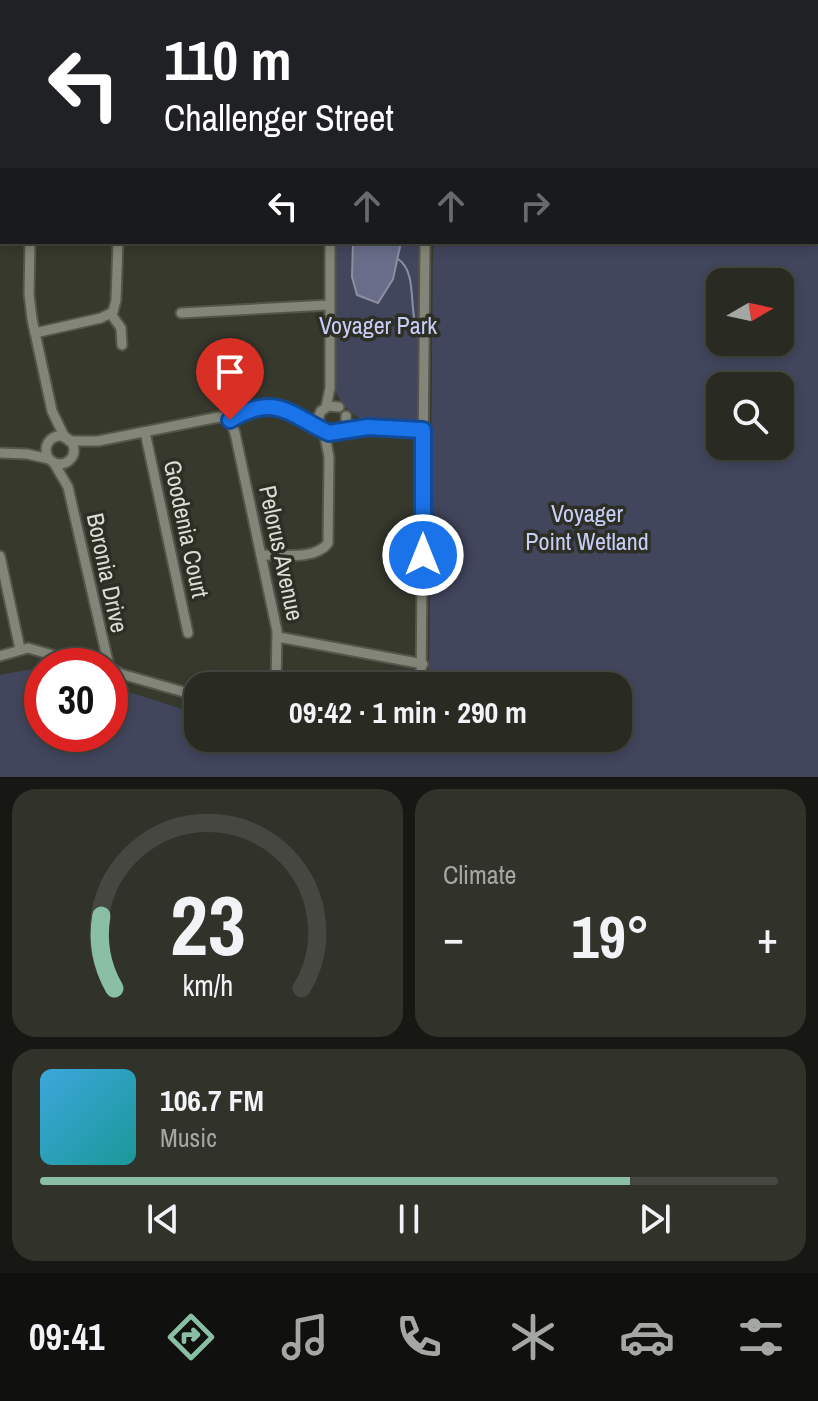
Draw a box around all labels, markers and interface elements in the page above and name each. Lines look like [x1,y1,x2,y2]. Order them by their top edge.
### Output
text: 110 m [164,22,292,97]
icon: left [32,32,136,136]
text: Challenger Street [164,94,394,142]
icon: left [261,184,305,228]
icon: ahead [345,184,389,228]
icon: ahead [429,184,473,228]
icon: right [513,184,557,228]
north arrow [706,268,794,356]
map controls [706,268,794,460]
park label: Voyager Park [319,309,437,341]
pin [196,338,264,420]
icon: arrive [208,350,252,394]
button: search [706,372,794,460]
street label: Goodenia Court [157,457,217,601]
street label: Pelorus Avenue [252,482,312,623]
park label: Voyager Point Wetland [525,497,649,557]
street label: Boronia Drive [80,510,136,636]
position arrow [381,513,465,597]
speed limit sign: 30 [24,648,128,752]
text: 09:42 · 1 min · 290 m [289,692,527,732]
text: Climate [443,857,516,892]
text: 23 [170,869,245,981]
text: 19° [571,896,650,977]
text: − [443,907,464,967]
text: + [757,907,778,967]
text: km/h [182,966,233,1005]
text: 106.7 FM [160,1080,264,1120]
text: Music [160,1120,217,1155]
icon: previous [141,1197,185,1241]
icon: pause [387,1197,431,1241]
icon: next [633,1197,677,1241]
icon: directions [163,1309,219,1365]
icon: music [277,1309,333,1365]
icon: phone [391,1309,447,1365]
icon: climate [505,1309,561,1365]
icon: car [619,1309,675,1365]
icon: filters [733,1309,789,1365]
text: 09:41 [29,1313,105,1361]

